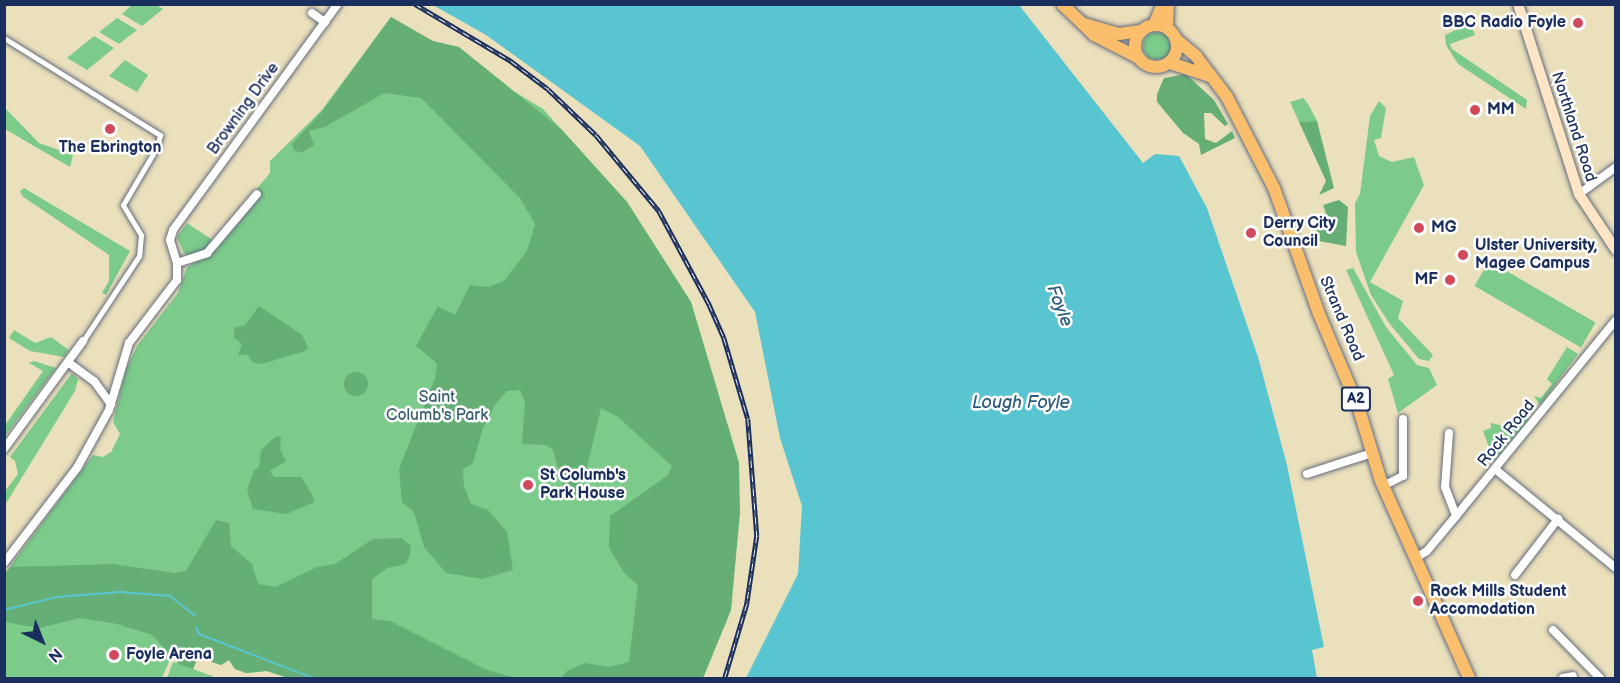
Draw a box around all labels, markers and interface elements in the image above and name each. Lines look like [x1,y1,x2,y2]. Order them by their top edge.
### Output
place label: BBC Radio Foyle [1442,13,1566,33]
marker: BBC Radio Foyle [1571,16,1585,30]
street label: Browning Drive [204,59,284,159]
street label: Northland Road [1546,70,1600,184]
place label: MM [1487,100,1515,120]
marker: MM [1468,103,1482,117]
marker: The Ebrington [103,122,117,136]
place label: The Ebrington [59,138,161,158]
place label: Derry City Council [1263,214,1336,252]
place label: MG [1431,218,1457,238]
marker: MG [1412,221,1426,235]
marker: Derry City Council [1244,226,1258,240]
place label: Ulster University, Magee Campus [1475,236,1597,274]
marker: Ulster University, Magee Campus [1456,248,1470,262]
place label: MF [1415,270,1438,290]
marker: MF [1443,273,1457,287]
street label: Strand Road [1315,274,1367,364]
water label: Foyle [1041,282,1077,330]
road number: A2 [1340,387,1372,411]
park label: Saint Columb's Park [386,388,488,426]
water label: Lough Foyle [972,392,1070,414]
street label: Rock Road [1474,397,1540,471]
place label: St Columb's Park House [540,466,626,504]
marker: St Columb's Park House [521,478,535,492]
place label: Rock Mills Student Accomodation [1430,582,1566,620]
marker: Rock Mills Student Accomodation [1411,594,1425,608]
north arrow [12,611,72,671]
text: N [44,643,65,666]
place label: Foyle Arena [126,645,212,665]
marker: Foyle Arena [107,648,121,662]

